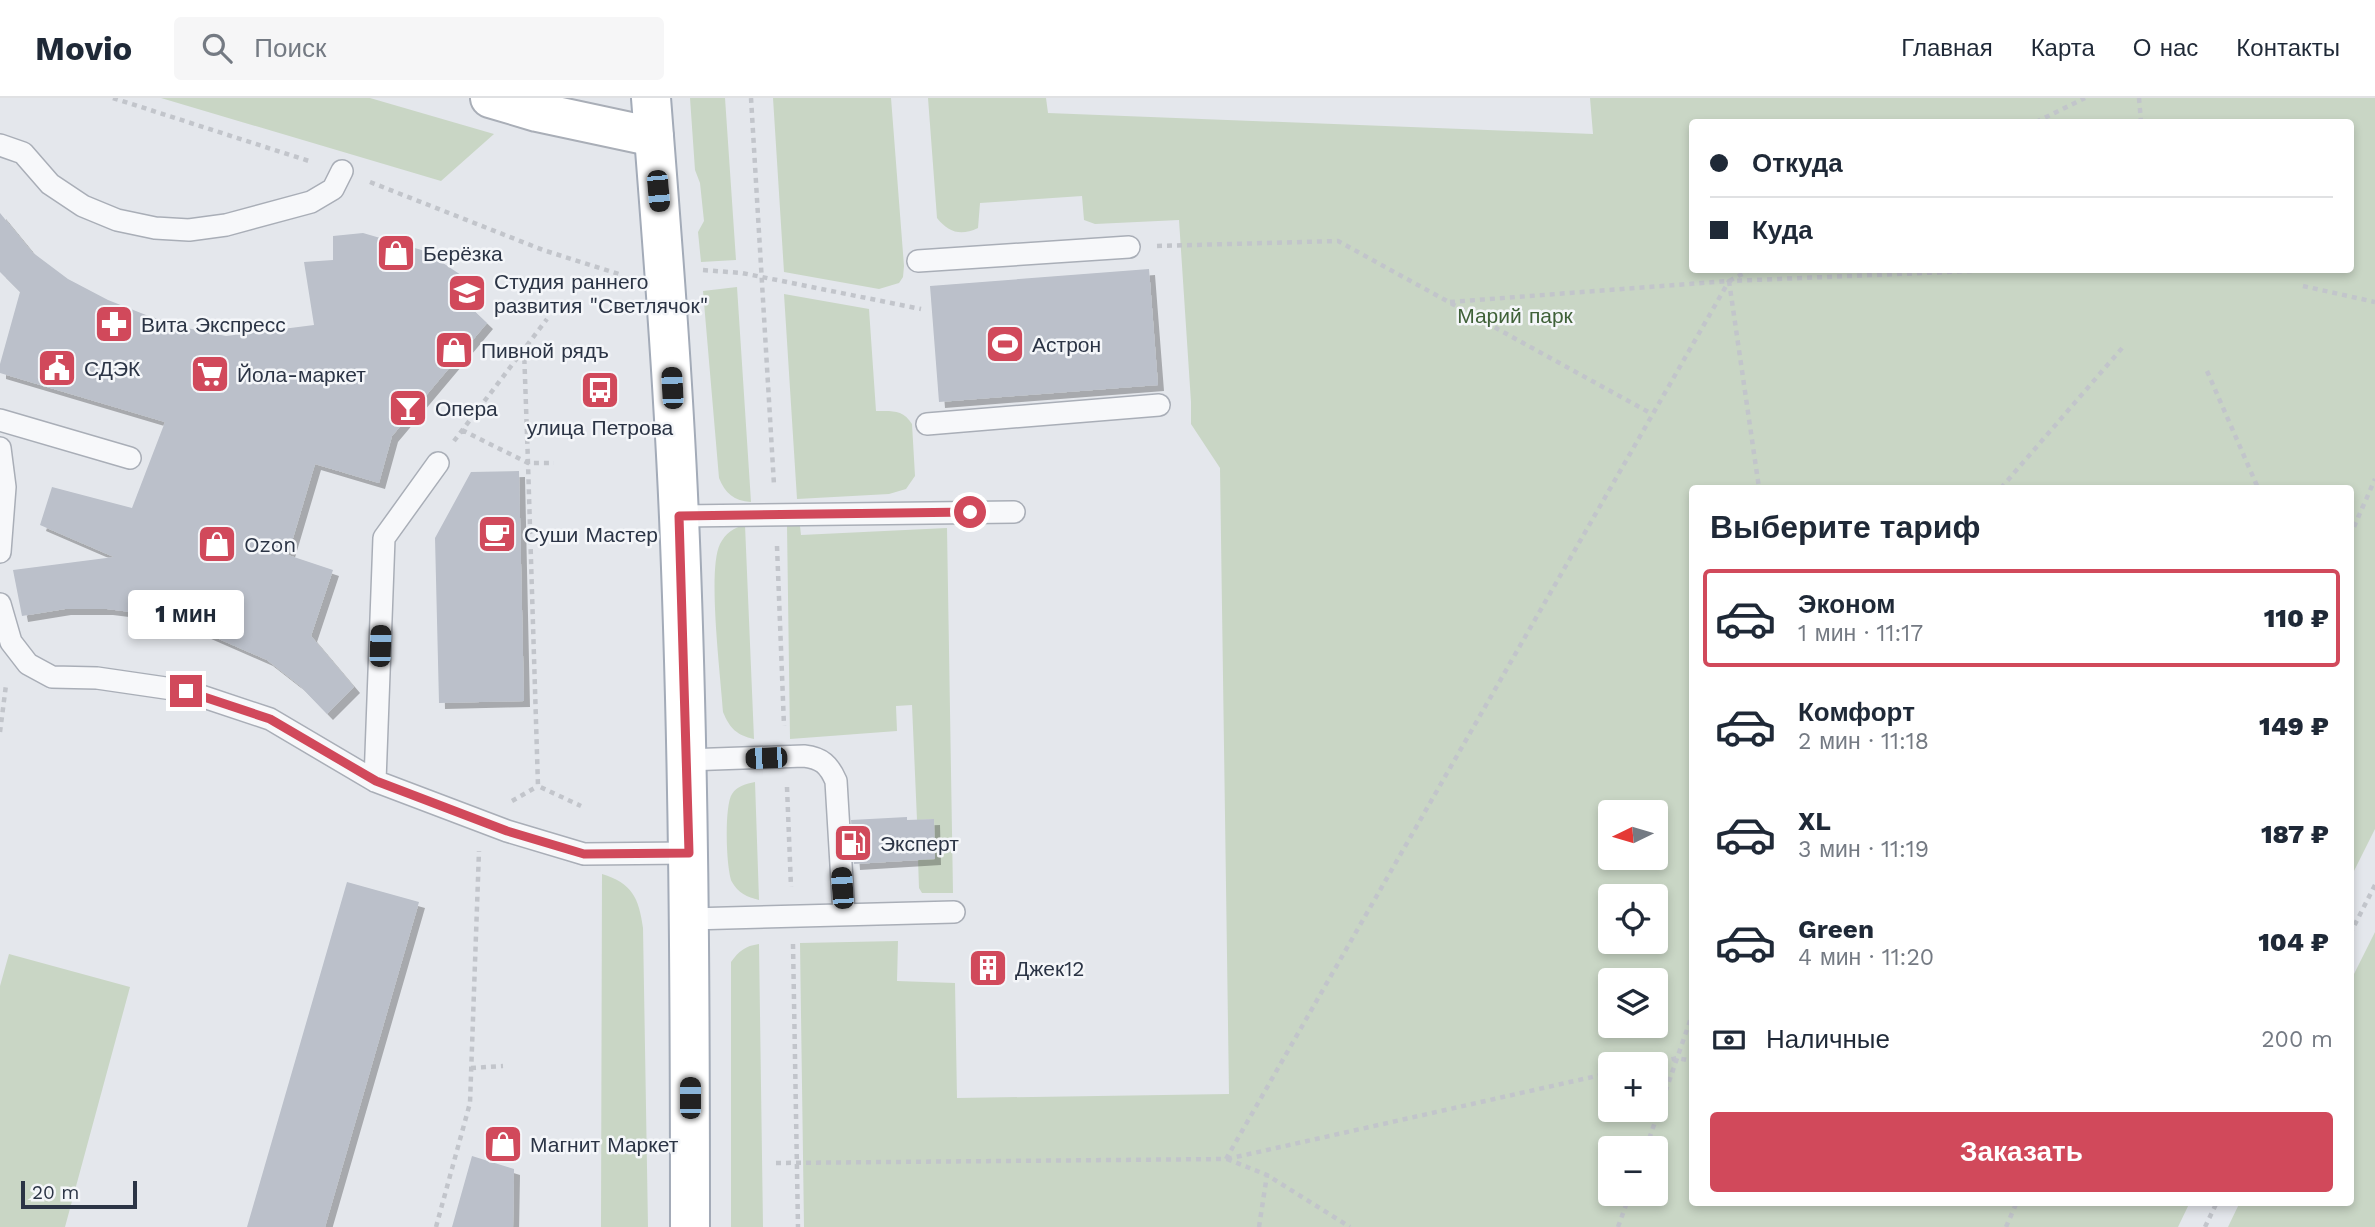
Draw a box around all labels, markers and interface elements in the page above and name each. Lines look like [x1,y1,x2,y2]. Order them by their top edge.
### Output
search box [174,17,664,80]
text: Movio [35,29,132,68]
icon: search [198,29,236,67]
text: Поиск [254,33,326,63]
text: Главная [1901,34,1993,62]
text: Карта [2031,34,2095,62]
text: О нас [2133,34,2198,62]
text: Контакты [2236,34,2340,62]
text: Откуда [1752,148,1843,178]
car [646,169,671,213]
text: Куда [1752,215,1813,245]
shop icon: Берёзка [375,232,417,274]
place label: Берёзка [423,241,503,266]
place label: Студия раннего развития "Светлячок" [494,269,708,318]
school or university icon: Студия раннего развития "Светлячок" [446,272,488,314]
pharmacy icon: Вита Экспресс [93,303,135,345]
park label: Марий парк [1457,303,1574,328]
place label: Вита Экспресс [141,312,286,337]
sports icon: Астрон [984,323,1026,365]
shop icon: Пивной рядъ [433,329,475,371]
place label: Астрон [1032,332,1101,357]
place label: Пивной рядъ [481,338,609,363]
public building icon: СДЭК [36,347,78,389]
supermarket icon: Йола-маркет [189,353,231,395]
place label: СДЭК [84,356,141,381]
place label: Йола-маркет [237,362,366,387]
car [661,366,684,410]
bus stop icon: улица Петрова [579,369,621,411]
bar icon: Опера [387,387,429,429]
place label: Опера [435,396,498,421]
place label: улица Петрова [527,415,674,440]
route start [954,496,986,528]
text: Выберите тариф [1710,508,1981,546]
cafe icon: Суши Мастер [476,513,518,555]
place label: Суши Мастер [524,522,658,547]
shop icon: Ozon [196,523,238,565]
place label: Ozon [244,532,296,557]
icon: car [1714,587,1777,650]
callout: 1 мин [128,589,244,638]
text: Эконом [1798,589,1896,619]
text: 1 мин [155,601,217,628]
text: 110 ₽ [2264,603,2329,633]
text: 1 мин · 11:17 [1798,620,1923,647]
car [369,625,392,667]
route end [170,675,202,707]
icon: car [1714,695,1777,758]
text: Комфорт [1798,697,1915,727]
text: 149 ₽ [2259,711,2329,741]
text: 2 мин · 11:18 [1798,728,1929,755]
car [745,747,788,769]
north arrow [1598,800,1668,870]
map controls [1598,800,1668,1206]
icon: car [1714,803,1777,866]
text: XL [1798,806,1831,836]
text: 187 ₽ [2261,819,2329,849]
fuel station icon: Эксперт [832,822,874,864]
place label: Эксперт [880,831,959,856]
text: 3 мин · 11:19 [1798,836,1929,863]
car [831,866,854,910]
button: locate [1598,884,1668,954]
icon: car [1714,911,1777,974]
text: Green [1798,914,1874,944]
text: 104 ₽ [2258,927,2329,957]
text: 4 мин · 11:20 [1798,944,1934,971]
building icon: Джек12 [967,947,1009,989]
place label: Джек12 [1015,956,1085,981]
button: layers [1598,968,1668,1038]
icon: cash [1710,1021,1748,1059]
text: Наличные [1766,1024,1890,1054]
text: 200 m [2261,1026,2333,1053]
button: + [1598,1052,1668,1122]
car [680,1077,701,1119]
button: Заказать [1710,1112,2333,1192]
shop icon: Магнит Маркет [482,1123,524,1165]
place label: Магнит Маркет [530,1132,679,1157]
button: − [1598,1136,1668,1206]
scale bar [21,1178,136,1210]
text: 20 m [32,1181,79,1204]

